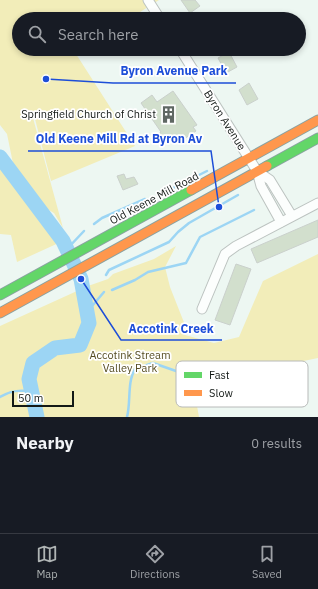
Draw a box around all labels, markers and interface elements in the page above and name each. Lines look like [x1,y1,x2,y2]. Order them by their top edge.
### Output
search box [12,12,306,56]
icon: search [26,23,48,45]
text: Search here [58,25,138,44]
callout: Byron Avenue Park [113,59,236,83]
text: Byron Avenue Park [121,63,228,78]
street label: Byron Avenue [201,87,249,153]
building icon: Springfield Church of Christ [159,104,179,124]
place label: Springfield Church of Christ [21,107,156,121]
callout: Old Keene Mill Rd at Byron Av [28,127,211,151]
text: Old Keene Mill Rd at Byron Av [36,131,203,146]
street label: Old Keene Mill Road [107,169,201,227]
callout: Accotink Creek [121,316,222,340]
text: Accotink Creek [128,321,214,336]
park label: Accotink Stream Valley Park [89,348,171,375]
legend [176,361,308,407]
text: Fast [209,368,230,382]
text: Slow [209,386,233,400]
scale bar [12,389,74,408]
text: 50 m [18,391,43,405]
text: Nearby [16,432,74,454]
text: 0 results [251,435,302,452]
tab: Map [36,543,58,581]
tab: Directions [130,543,180,581]
tab: Saved [252,543,282,581]

